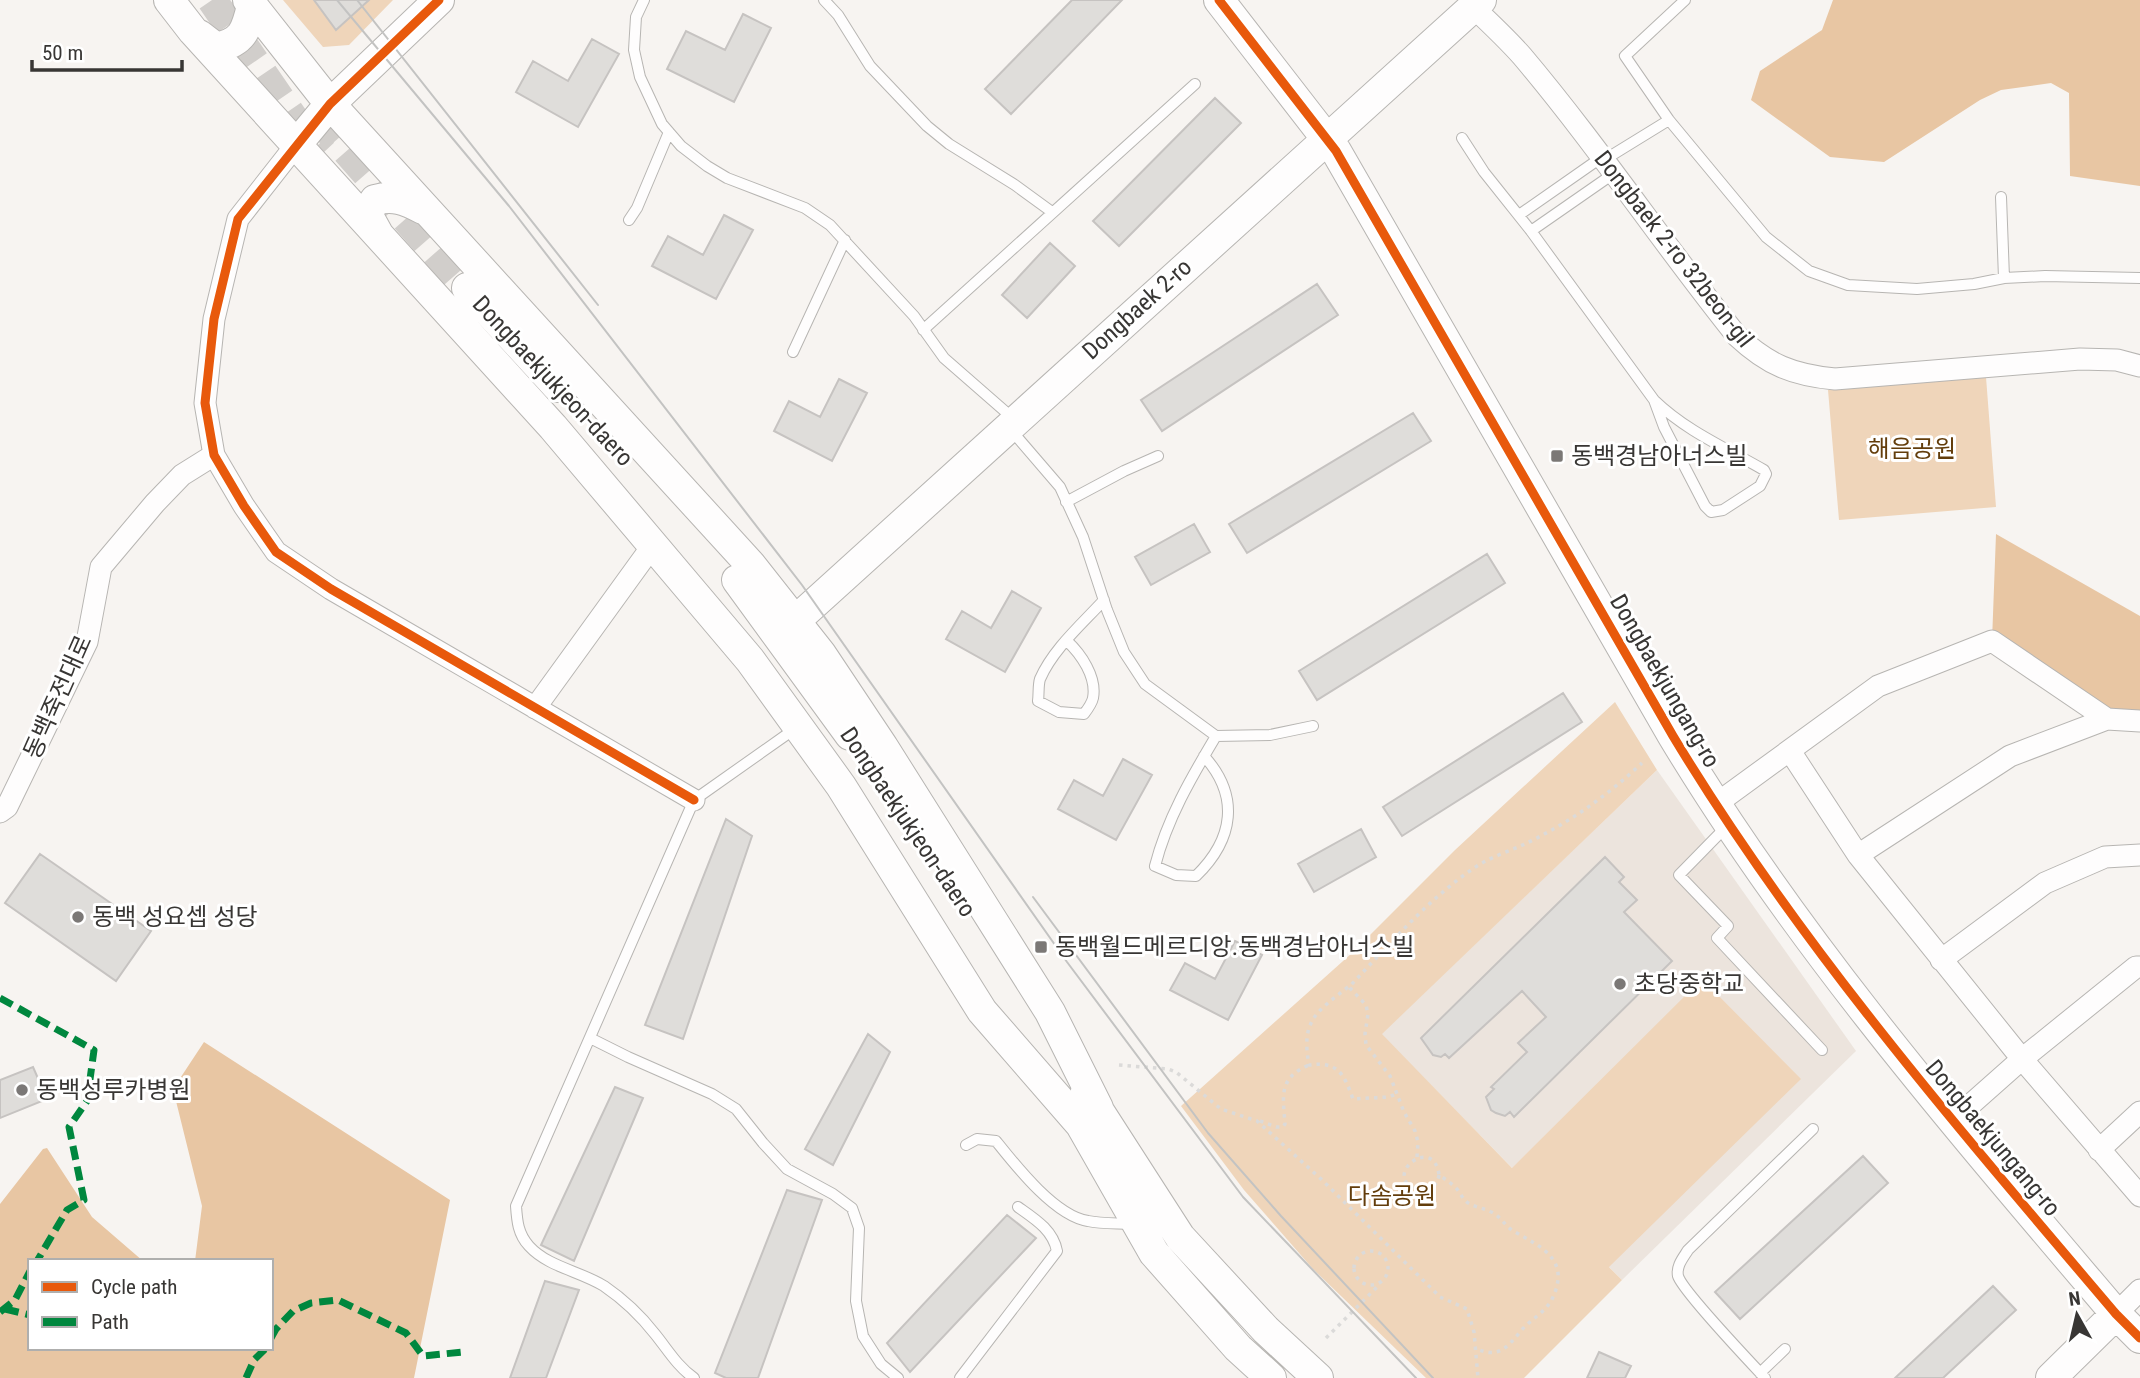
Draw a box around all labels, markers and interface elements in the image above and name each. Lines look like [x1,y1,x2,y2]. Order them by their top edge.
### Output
scale bar [32,28,182,72]
text: 50 m [42,41,83,65]
street label: Dongbaek 2-ro 32beon-gil [1589,145,1759,353]
street label: Dongbaek 2-ro [1077,253,1197,365]
street label: Dongbaekjukjeon-daero [467,290,639,472]
park label: 해음공원 [1868,435,1956,463]
place label: 동백경남아너스빌 [1571,442,1748,470]
marker: 동백경남아너스빌 [1549,448,1565,464]
street label: Dongbaekjungang-ro [1604,590,1726,772]
street label: 동백죽전대로 [18,631,98,763]
street label: Dongbaekjukjeon-daero [834,722,982,922]
place label: 동백 성요셉 성당 [92,903,258,931]
marker: 동백 성요셉 성당 [70,909,86,925]
place label: 동백월드메르디앙.동백경남아너스빌 [1055,933,1415,961]
marker: 동백월드메르디앙.동백경남아너스빌 [1033,939,1049,955]
place label: 초당중학교 [1634,970,1744,998]
marker: 초당중학교 [1612,976,1628,992]
street label: Dongbaekjungang-ro [1920,1054,2066,1222]
place label: 동백성루카병원 [36,1076,191,1104]
marker: 동백성루카병원 [14,1082,30,1098]
park label: 다솜공원 [1348,1182,1436,1210]
legend [28,1259,273,1350]
text: Cycle path [91,1275,177,1299]
north arrow [2042,1280,2112,1350]
text: N [2067,1286,2082,1311]
text: Path [91,1310,129,1334]

